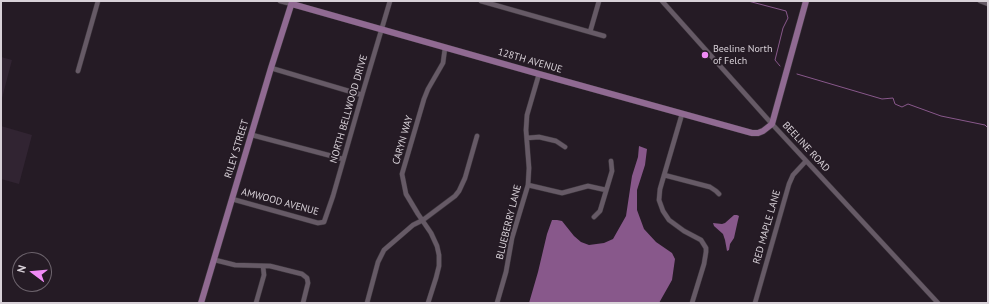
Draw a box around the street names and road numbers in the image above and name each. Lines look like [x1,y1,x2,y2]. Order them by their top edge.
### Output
street label: 128TH AVENUE [496,46,564,76]
street label: NORTH BELLWOOD DRIVE [328,53,370,165]
street label: CARYN WAY [390,114,416,166]
street label: RILEY STREET [222,118,252,180]
street label: BEELINE ROAD [780,120,832,174]
street label: BLUEBERRY LANE [494,183,524,261]
street label: AMWOOD AVENUE [240,186,320,218]
street label: RED MAPLE LANE [751,189,783,265]

